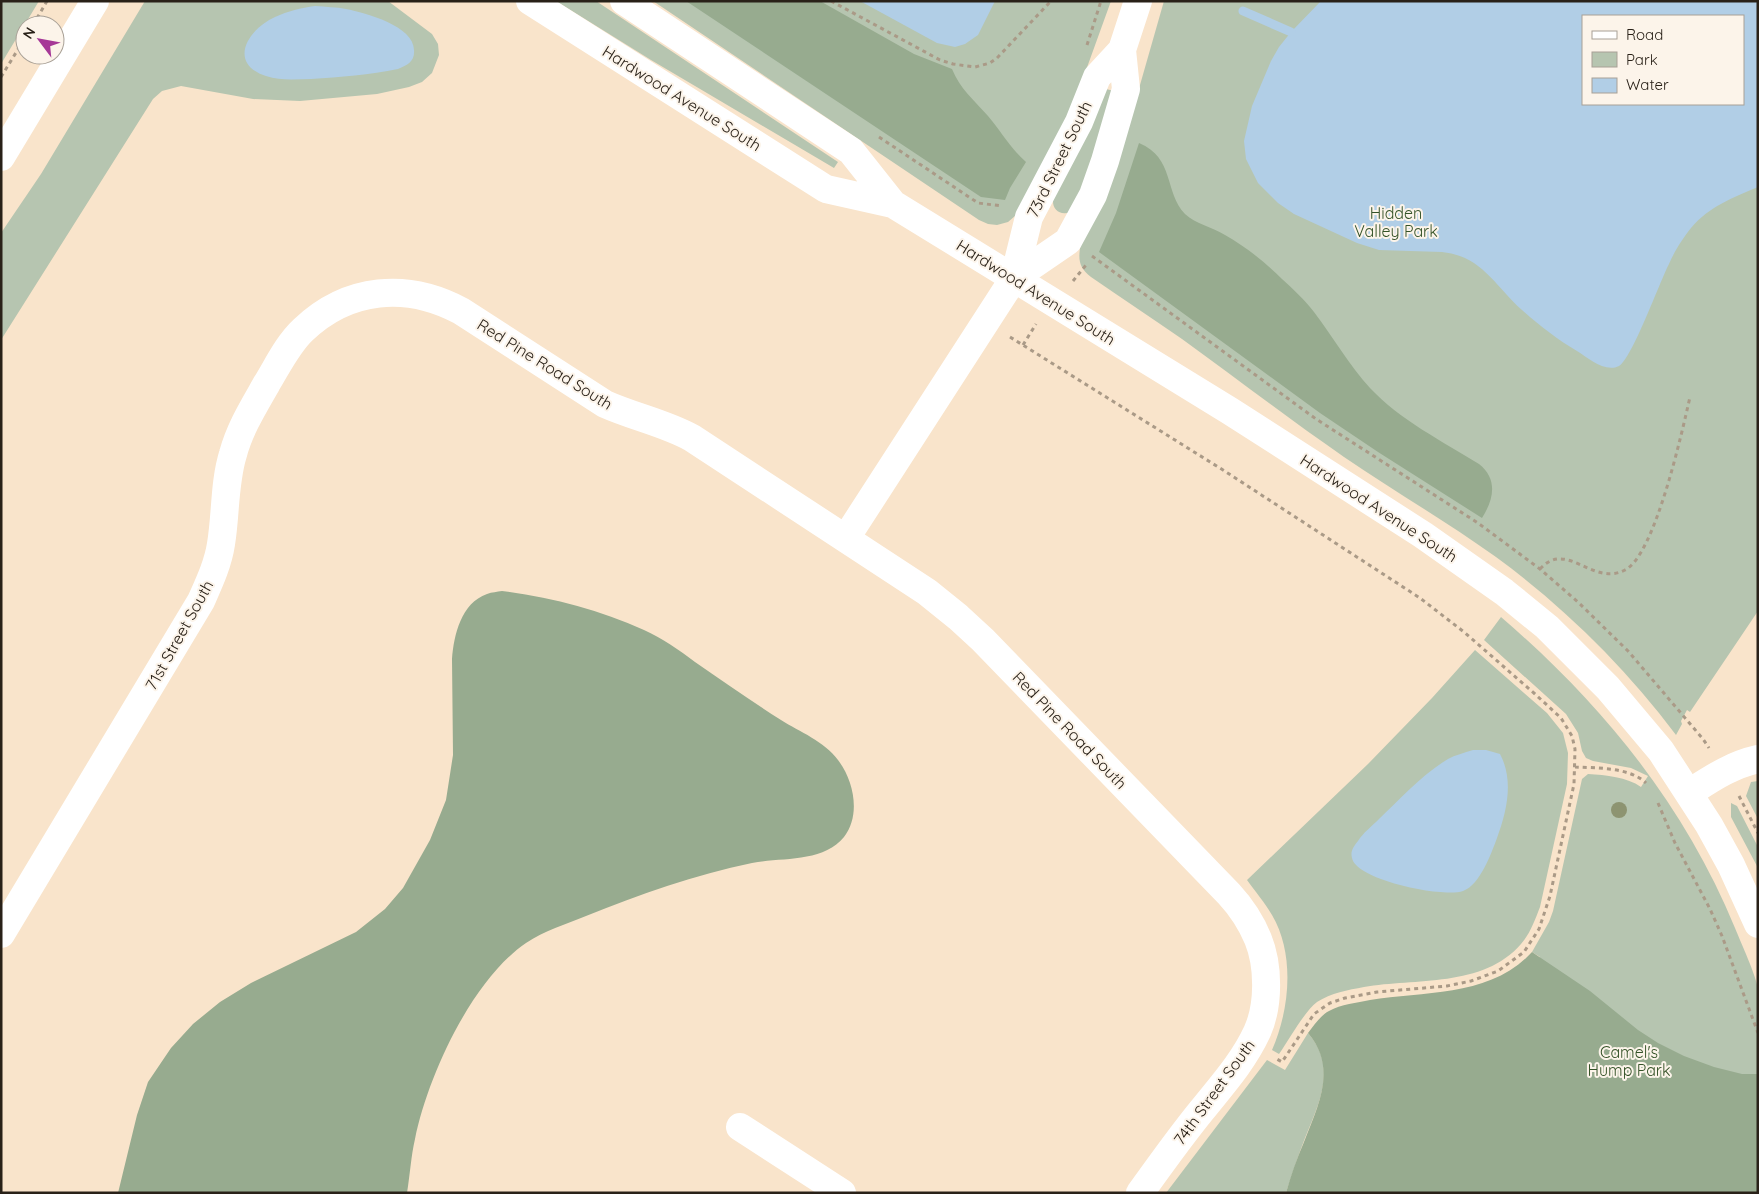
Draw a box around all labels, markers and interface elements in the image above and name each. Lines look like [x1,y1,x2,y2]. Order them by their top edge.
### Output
north arrow [15,15,65,65]
legend [1582,15,1744,105]
text: N [19,24,39,42]
text: Road [1626,25,1663,44]
street label: Hardwood Avenue South [599,41,765,155]
text: Park [1626,50,1658,69]
text: Water [1626,75,1669,94]
street label: 73rd Street South [1022,98,1096,220]
park label: Hidden Valley Park [1354,203,1438,241]
street label: Hardwood Avenue South [953,235,1119,349]
street label: Red Pine Road South [474,314,616,414]
street label: Hardwood Avenue South [1297,450,1461,566]
street label: 71st Street South [141,577,217,693]
street label: Red Pine Road South [1009,667,1131,793]
street label: 74th Street South [1169,1035,1259,1149]
park label: Camel's Hump Park [1587,1042,1671,1080]

